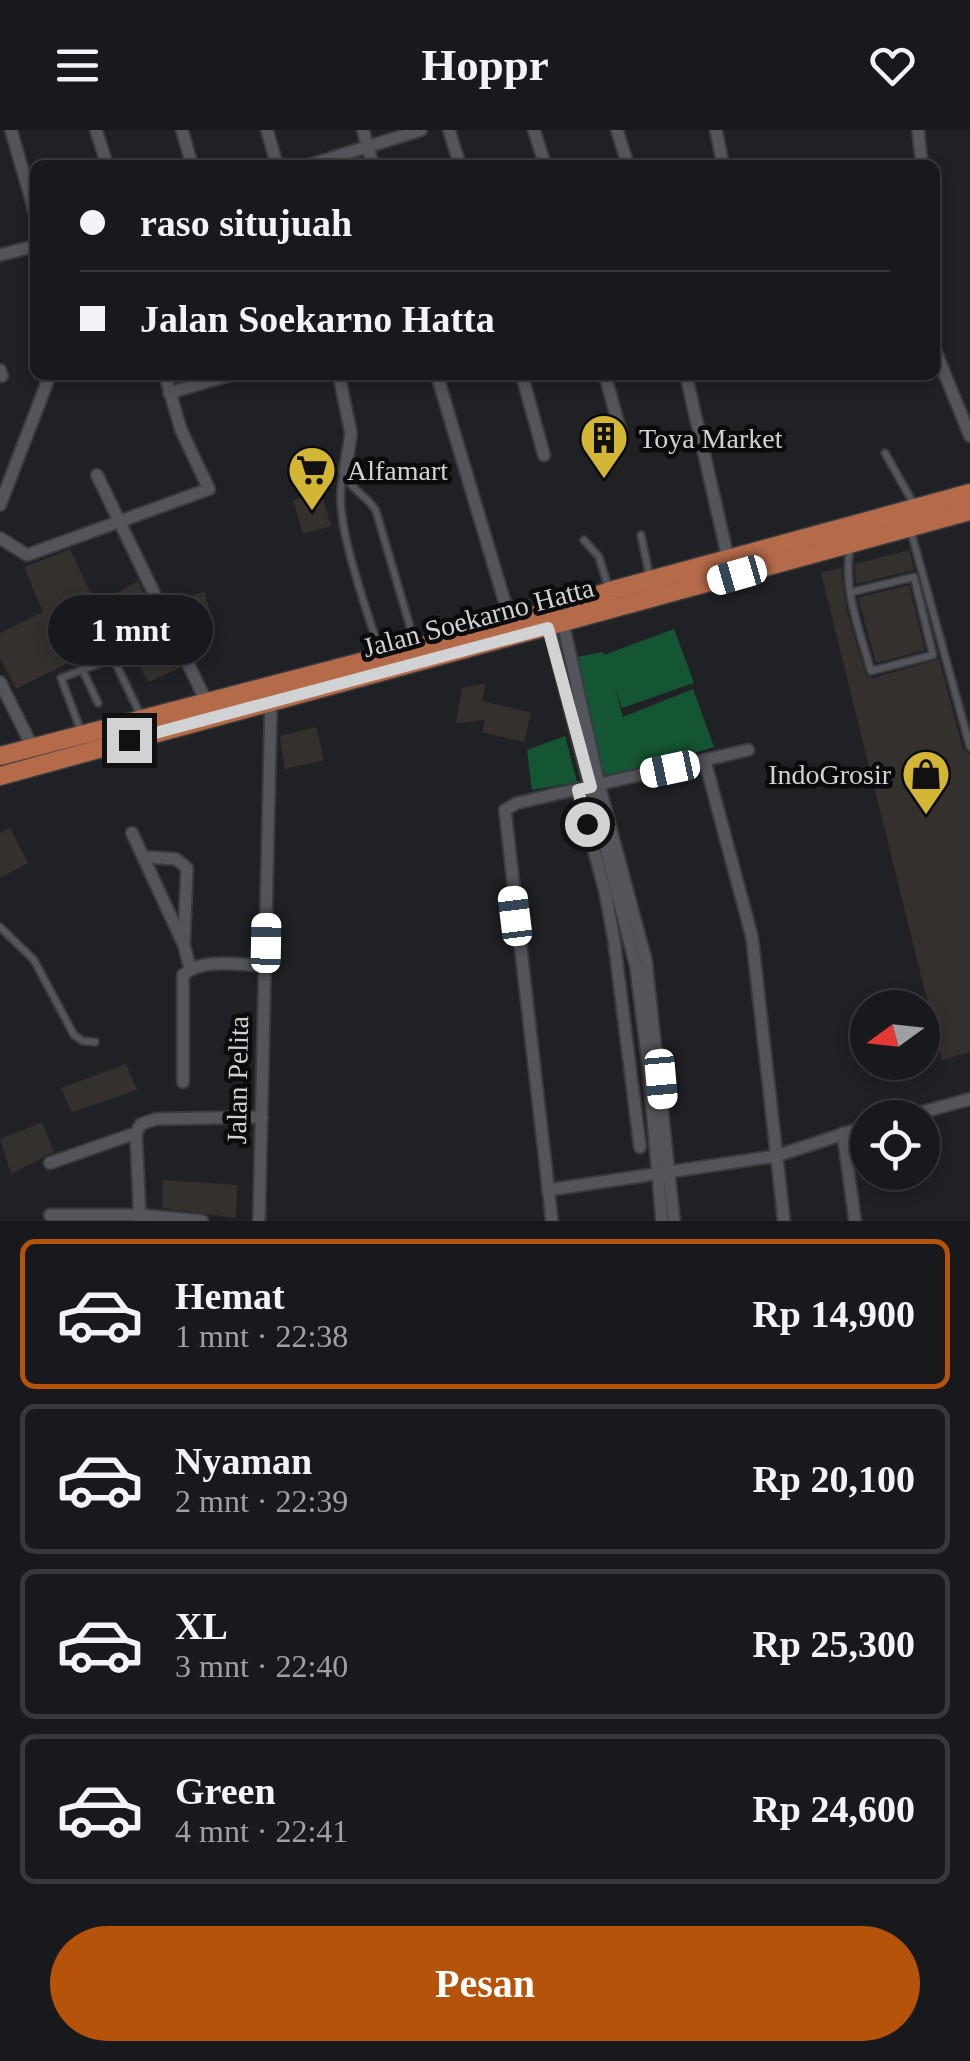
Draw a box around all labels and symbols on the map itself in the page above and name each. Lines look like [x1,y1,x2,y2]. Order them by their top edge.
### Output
building icon: Toya Market [578,412,630,480]
place label: Toya Market [639,423,783,454]
supermarket icon: Alfamart [286,444,338,512]
place label: Alfamart [347,455,448,486]
car [704,552,770,598]
street label: Jalan Soekarno Hatta [359,572,598,663]
callout: 1 mnt [46,595,212,665]
route end [107,718,152,763]
car [638,748,702,790]
shop icon: IndoGrosir [900,748,952,816]
place label: IndoGrosir [768,759,892,790]
route start [565,802,610,847]
car [496,884,534,948]
car [250,913,282,973]
north arrow [850,990,940,1080]
street label: Jalan Pelita [221,1015,254,1144]
car [643,1048,679,1110]

